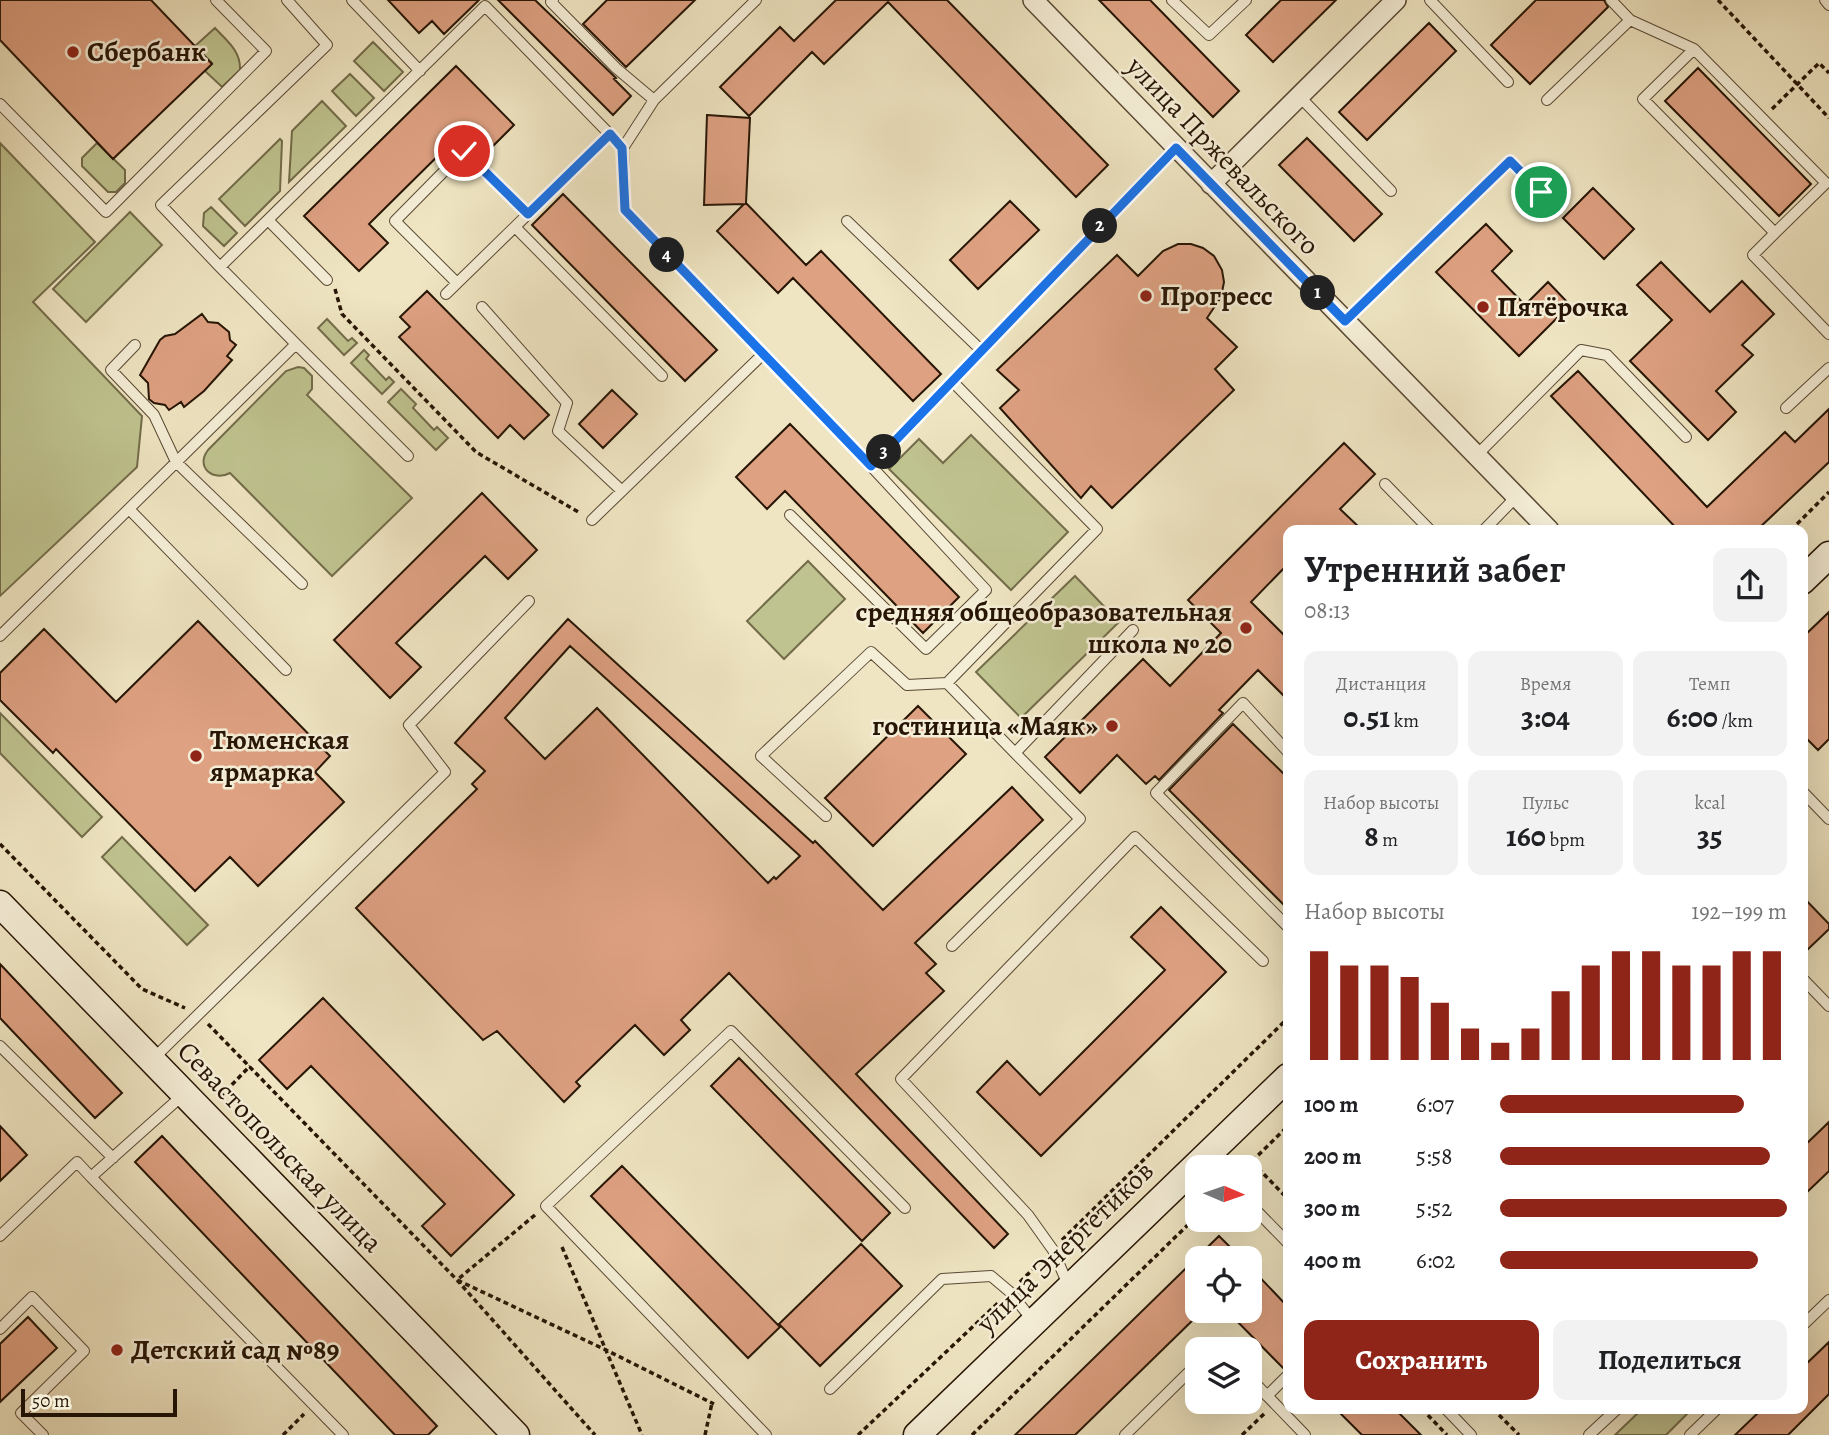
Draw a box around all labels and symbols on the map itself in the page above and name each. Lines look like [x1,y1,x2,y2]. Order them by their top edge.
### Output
place label: Сбербанк [87,33,206,71]
marker: Сбербанк [65,44,81,60]
street label: улица Пржевальского [1117,48,1328,264]
pin [434,121,494,181]
pin [1511,162,1571,222]
pin: 2 [1082,208,1118,244]
pin: 4 [650,238,684,272]
pin: 1 [1300,276,1336,310]
place label: Прогресс [1160,277,1273,315]
marker: Прогресс [1138,288,1154,304]
place label: Пятёрочка [1497,288,1629,326]
marker: Пятёрочка [1475,299,1491,315]
pin: 3 [866,434,902,470]
place label: средняя общеобразовательная школа № 20 [855,593,1232,663]
marker: средняя общеобразовательная школа № 20 [1238,620,1254,636]
place label: гостиница «Маяк» [872,707,1098,745]
marker: гостиница «Маяк» [1104,718,1120,734]
place label: Тюменская ярмарка [210,721,349,791]
marker: Тюменская ярмарка [188,748,204,764]
street label: Севастопольская улица [169,1033,391,1261]
street label: улица Энергетиков [967,1152,1162,1342]
north arrow [1185,1155,1262,1232]
place label: Детский сад №89 [131,1331,339,1369]
marker: Детский сад №89 [109,1342,125,1358]
scale bar [21,1386,177,1418]

